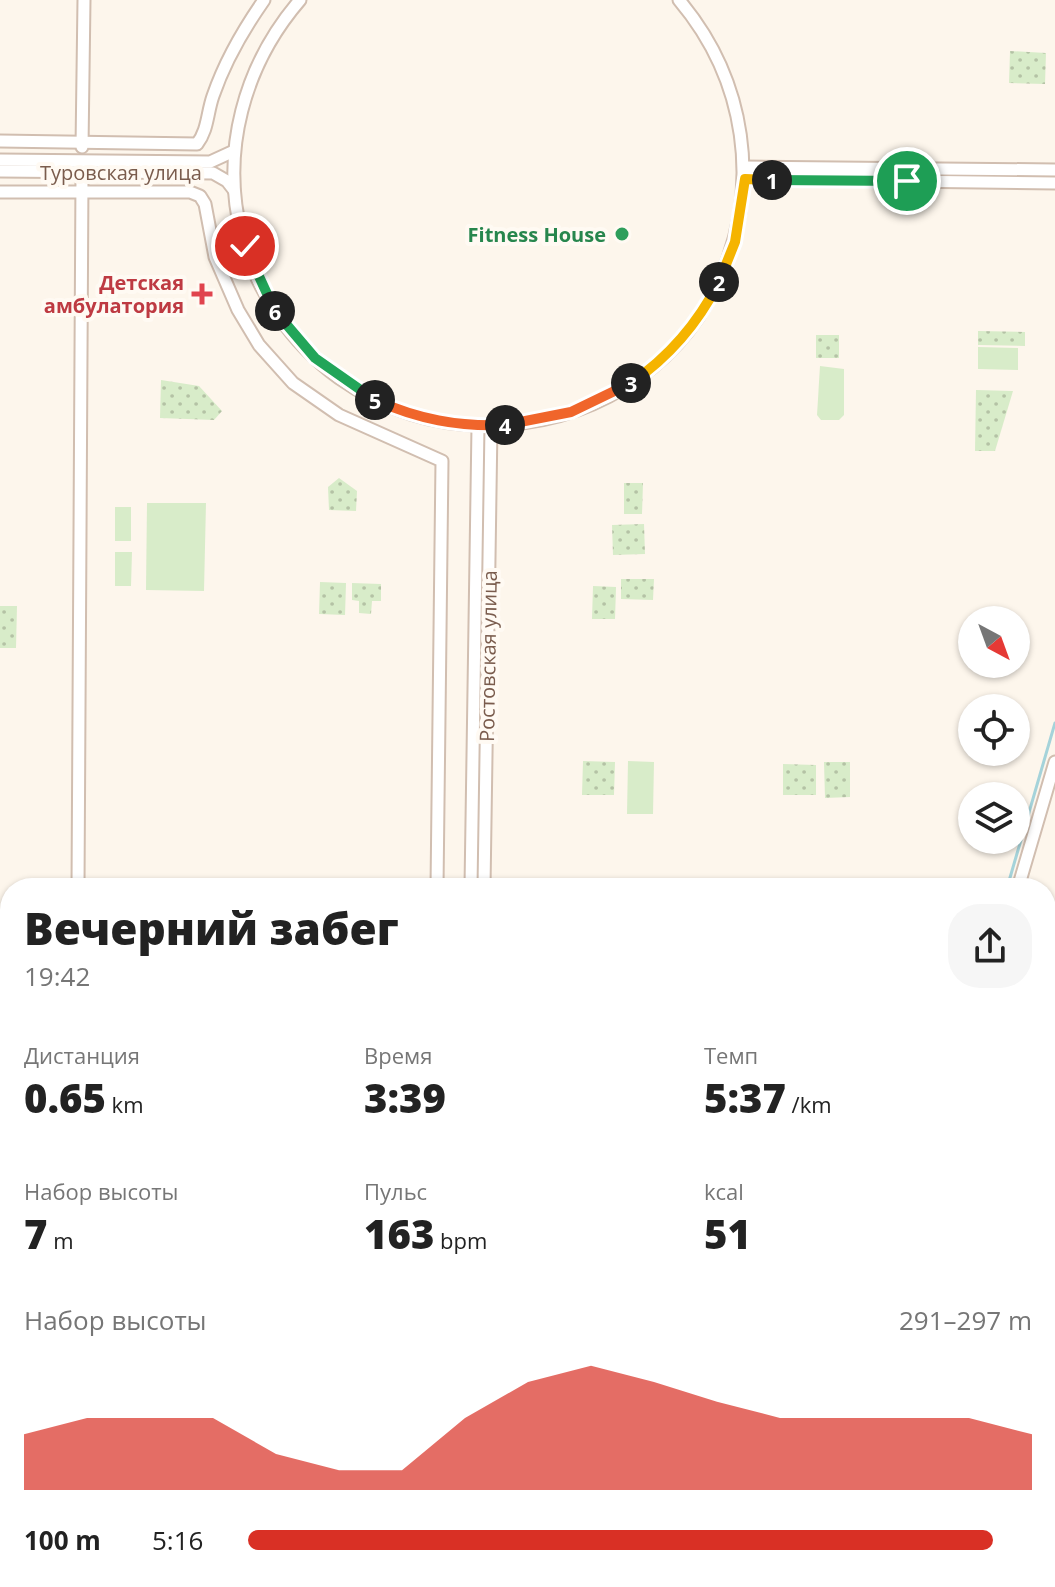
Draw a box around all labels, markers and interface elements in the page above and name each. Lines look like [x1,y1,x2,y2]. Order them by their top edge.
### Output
pin [873,147,941,215]
street label: Туровская улица [40,159,202,186]
icon: arrive [885,159,929,203]
pin: 1 [752,160,792,200]
text: 1 [766,165,778,195]
pin [211,212,279,280]
place label: Fitness House [468,221,606,248]
icon: check [223,224,267,268]
marker: Fitness House [613,225,631,243]
pin: 2 [699,262,739,302]
text: 2 [713,267,725,297]
place label: Детская амбулатория [44,269,184,319]
marker: Детская амбулатория [191,283,213,305]
pin: 6 [255,291,295,331]
text: 6 [269,296,281,326]
pin: 3 [611,363,651,403]
text: 3 [625,368,637,398]
pin: 5 [355,380,395,420]
text: 5 [369,385,381,415]
pin: 4 [485,405,525,445]
text: 4 [499,410,511,440]
street label: Ростовская улица [473,570,503,742]
north arrow [958,606,1030,678]
map controls [958,606,1030,854]
button: locate [958,694,1030,766]
button: layers [958,782,1030,854]
text: Вечерний забег [24,898,399,958]
button: share [948,904,1032,988]
text: 19:42 [24,958,90,994]
text: Дистанция [24,1040,140,1070]
text: Время [364,1040,432,1070]
text: Темп [704,1040,758,1070]
text: 0.65 [24,1070,106,1125]
text: 3:39 [364,1070,446,1125]
text: 5:37 [704,1070,786,1125]
text: km [106,1089,144,1119]
text: /km [786,1089,832,1119]
text: Набор высоты [24,1176,179,1206]
text: Пульс [364,1176,427,1206]
text: kcal [704,1176,744,1206]
text: 7 [24,1206,47,1261]
text: 163 [364,1206,434,1261]
text: 51 [704,1206,751,1261]
text: m [47,1225,74,1255]
text: bpm [434,1225,487,1255]
text: Набор высоты [24,1302,207,1338]
text: 291–297 m [899,1302,1032,1338]
text: 100 m [24,1522,101,1558]
text: 5:16 [152,1522,203,1558]

